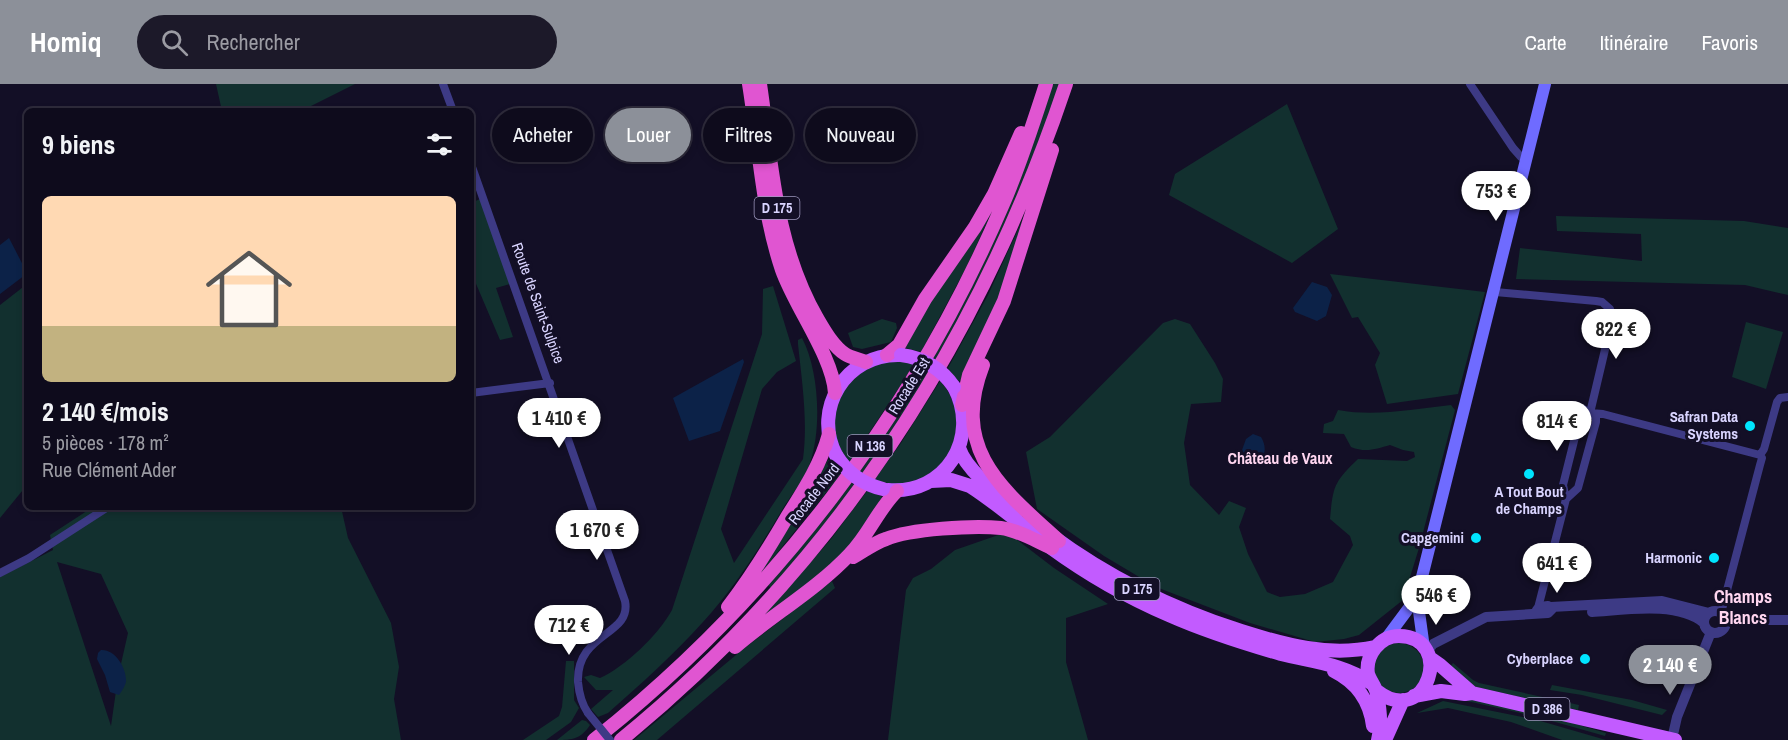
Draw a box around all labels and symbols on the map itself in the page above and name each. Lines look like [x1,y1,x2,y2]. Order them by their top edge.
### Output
pin: 753 € [1454,171,1538,222]
road number: D 175 [754,197,800,219]
street label: Route de Saint-Sulpice [507,239,570,366]
pin: 822 € [1574,309,1658,360]
street label: Rocade Est [883,353,935,418]
pin: 1 410 € [504,398,614,449]
pin: 814 € [1515,401,1599,452]
place label: Safran Data Systems [1670,406,1738,444]
marker: Safran Data Systems [1743,419,1757,433]
road number: N 136 [848,435,892,457]
district label: Château de Vaux [1227,447,1333,469]
street label: Rocade Nord [783,459,844,529]
marker: A Tout Bout de Champs [1522,467,1536,481]
place label: A Tout Bout de Champs [1494,481,1564,519]
pin: 1 670 € [542,510,652,561]
place label: Capgemini [1401,527,1464,548]
marker: Capgemini [1469,531,1483,545]
pin: 641 € [1515,543,1599,594]
place label: Harmonic [1645,547,1702,568]
marker: Harmonic [1707,551,1721,565]
pin: 546 € [1394,575,1478,626]
road number: D 175 [1114,578,1160,600]
district label: Champs Blancs [1714,584,1772,630]
pin: 712 € [527,605,611,656]
pin: 2 140 € [1615,645,1725,696]
place label: Cyberplace [1507,648,1573,669]
marker: Cyberplace [1578,652,1592,666]
road number: D 386 [1524,698,1570,720]

